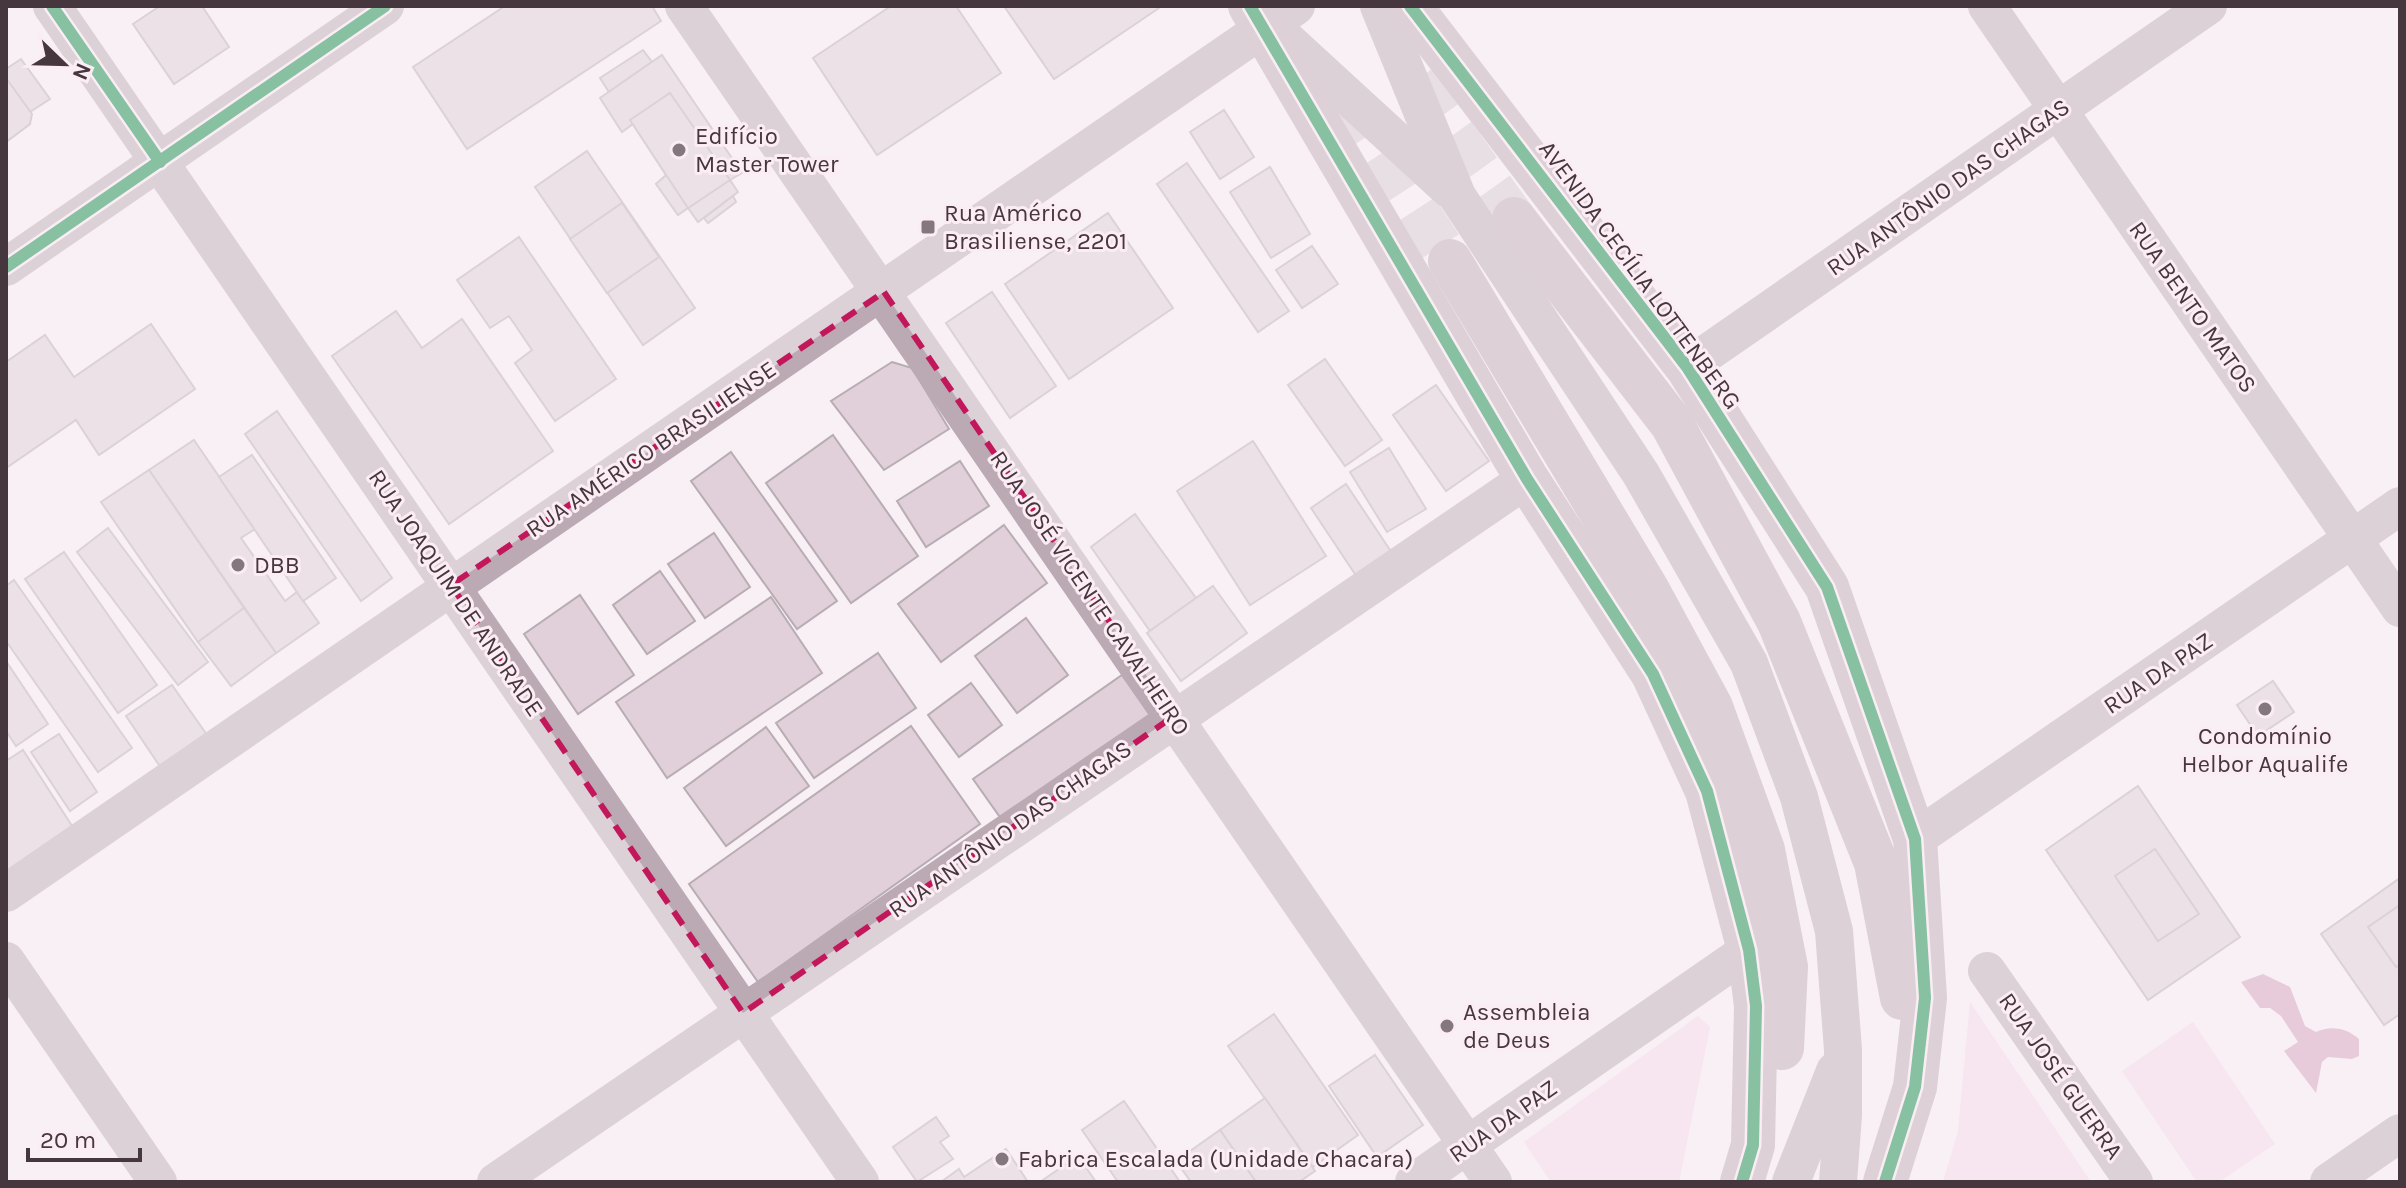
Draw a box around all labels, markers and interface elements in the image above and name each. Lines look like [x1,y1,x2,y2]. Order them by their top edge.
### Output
north arrow [24,24,104,104]
text: N [66,59,97,84]
street label: RUA ANTÔNIO DAS CHAGAS [1821,92,2075,282]
place label: Edifício Master Tower [695,122,839,178]
street label: AVENIDA CECÍLIA LOTTENBERG [1533,135,1748,415]
marker: Edifício Master Tower [670,141,688,159]
place label: Rua Américo Brasiliense, 2201 [944,199,1127,255]
street label: RUA BENTO MATOS [2123,216,2263,398]
marker: Rua Américo Brasiliense, 2201 [919,218,937,236]
street label: RUA AMÉRICO BRASILIENSE [520,354,781,543]
street label: RUA JOSÉ VICENTE CAVALHEIRO [984,445,1197,740]
street label: RUA JOAQUIM DE ANDRADE [363,464,549,722]
place label: DBB [254,551,300,579]
marker: DBB [229,556,247,574]
street label: RUA DA PAZ [2098,626,2218,720]
marker: Condomínio Helbor Aqualife [2256,700,2274,718]
place label: Condomínio Helbor Aqualife [2182,722,2348,778]
street label: RUA ANTÔNIO DAS CHAGAS [883,734,1137,924]
street label: RUA JOSÉ GUERRA [1993,987,2130,1165]
place label: Assembleia de Deus [1463,998,1590,1054]
marker: Assembleia de Deus [1438,1017,1456,1035]
street label: RUA DA PAZ [1444,1074,1562,1168]
scale bar [28,1112,140,1162]
text: 20 m [40,1126,96,1154]
place label: Fabrica Escalada (Unidade Chacara) [1018,1145,1413,1173]
marker: Fabrica Escalada (Unidade Chacara) [993,1150,1011,1168]

